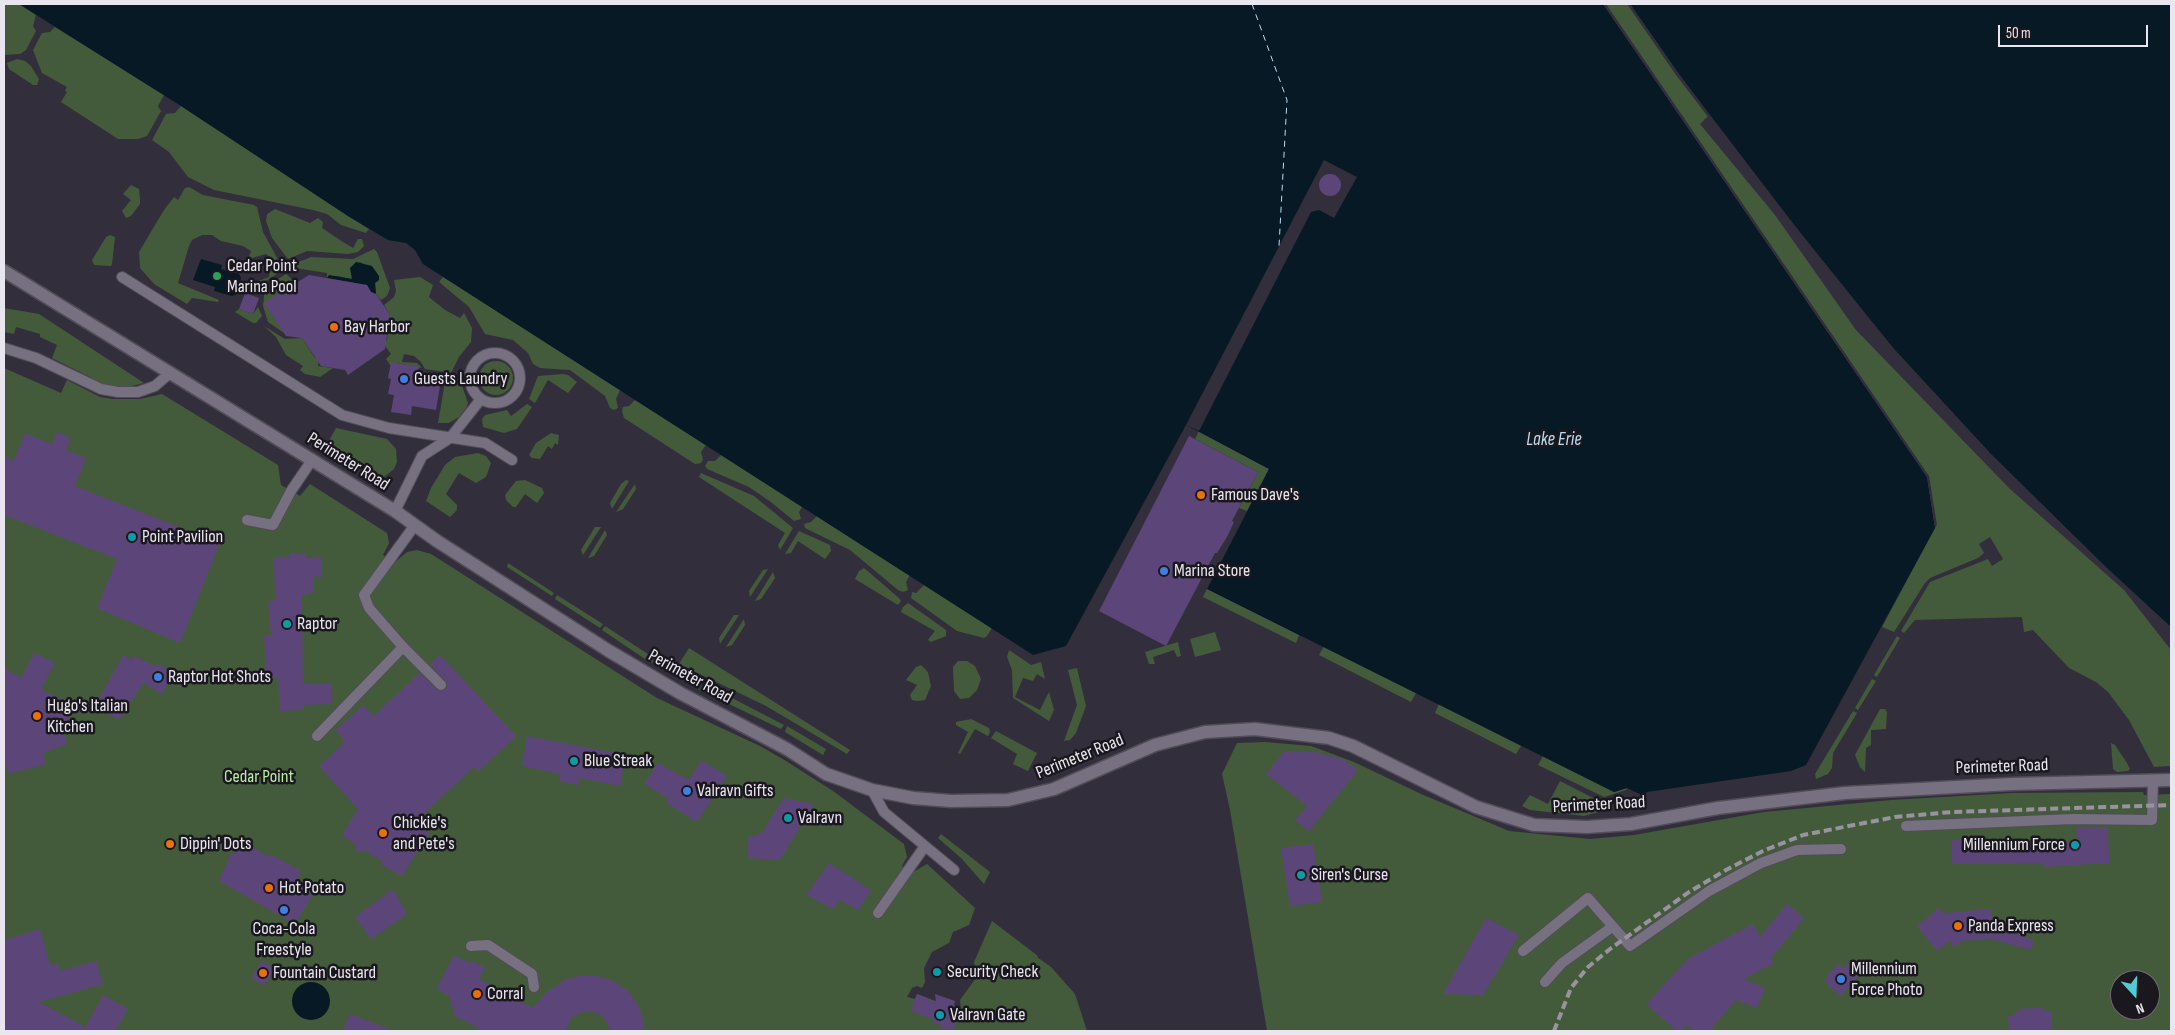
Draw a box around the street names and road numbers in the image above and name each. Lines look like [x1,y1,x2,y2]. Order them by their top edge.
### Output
street label: Perimeter Road [303,428,393,496]
street label: Perimeter Road [644,645,736,709]
street label: Perimeter Road [1033,730,1127,784]
street label: Perimeter Road [1955,755,2049,779]
street label: Perimeter Road [1552,792,1646,818]

